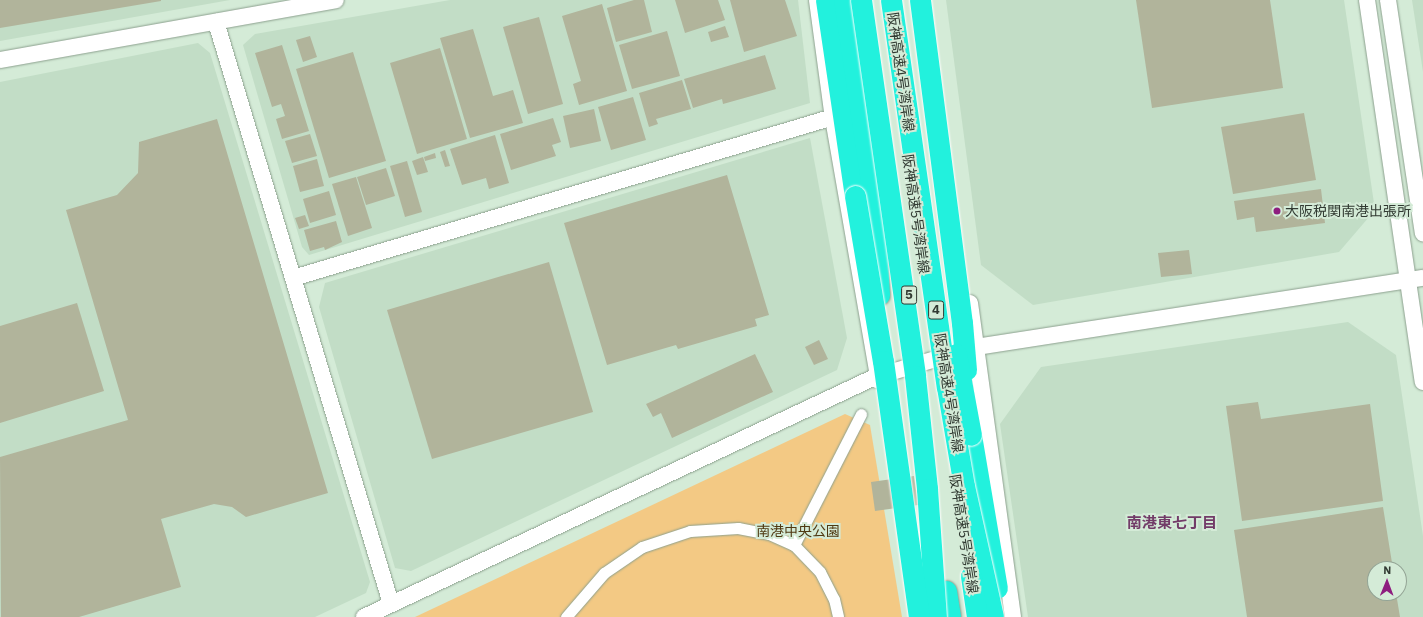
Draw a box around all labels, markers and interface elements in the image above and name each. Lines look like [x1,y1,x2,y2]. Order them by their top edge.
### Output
street label: 阪神高速4号湾岸線 [884,11,918,133]
street label: 阪神高速5号湾岸線 [899,153,933,275]
place label: 大阪税関南港出張所 [1285,203,1411,219]
marker: 大阪税関南港出張所 [1272,206,1282,216]
road number: 5 [901,284,917,306]
road number: 4 [928,299,944,321]
street label: 阪神高速4号湾岸線 [931,332,967,454]
street label: 阪神高速5号湾岸線 [946,473,982,595]
district label: 南港東七丁目 [1127,514,1217,532]
park label: 南港中央公園 [756,523,840,539]
north arrow [1367,561,1407,601]
text: N [1383,563,1391,577]

